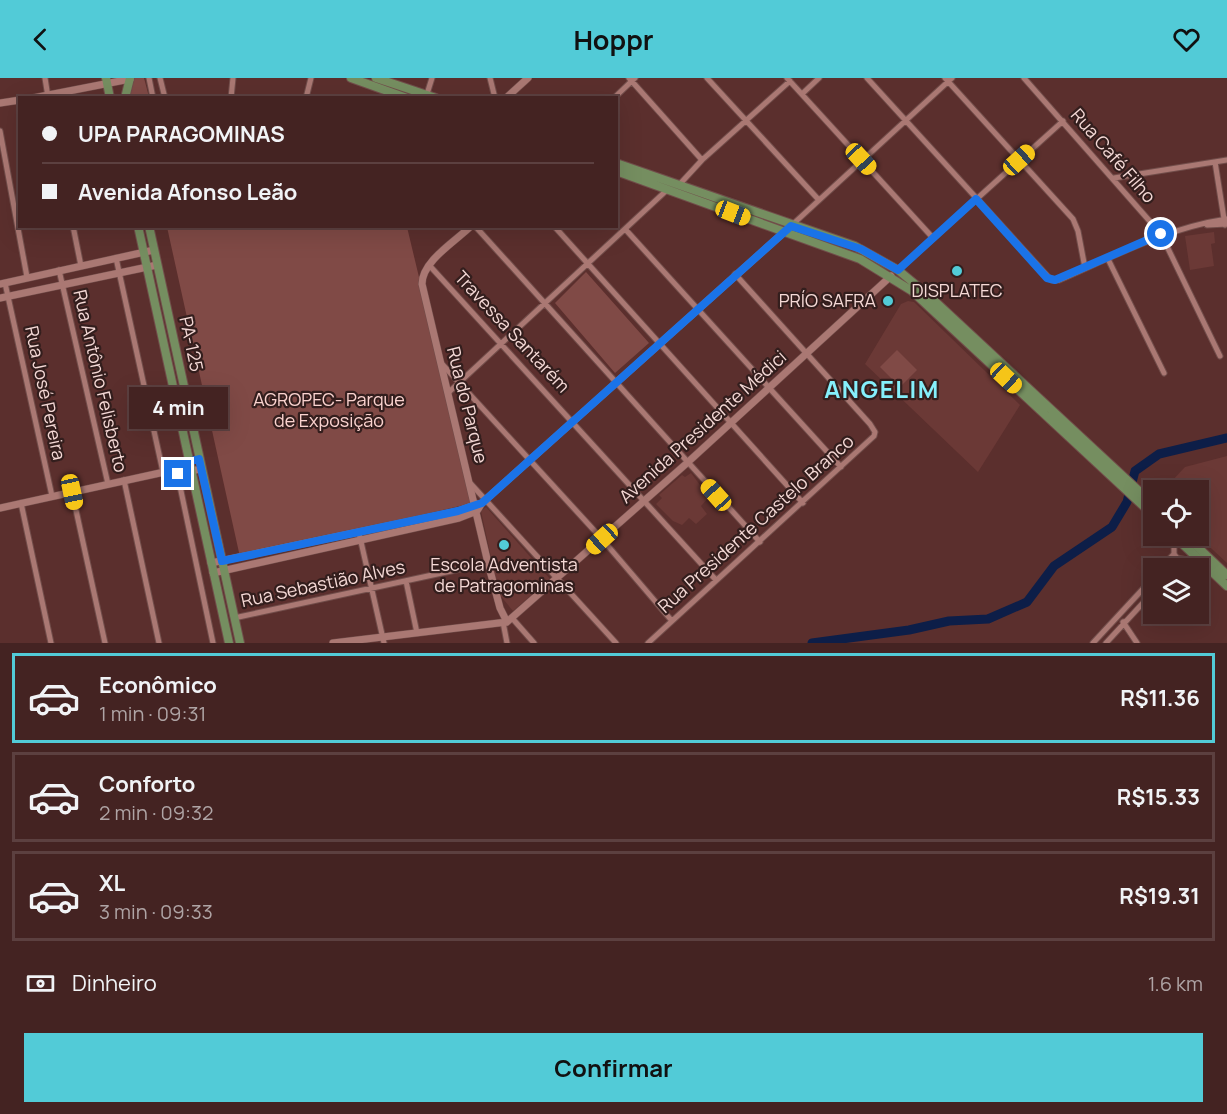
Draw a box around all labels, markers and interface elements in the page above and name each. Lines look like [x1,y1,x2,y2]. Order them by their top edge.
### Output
text: Hoppr [573,21,654,58]
icon: back [24,23,57,56]
icon: heart [1170,23,1203,56]
street label: Rua Café Filho [1066,103,1161,208]
text: UPA PARAGOMINAS [78,119,285,149]
car [842,140,880,178]
car [1000,141,1038,179]
text: Avenida Afonso Leão [78,177,297,207]
car [713,198,753,228]
route start [1147,220,1174,247]
marker: DISPLATEC [950,264,964,278]
street label: Travessa Santarém [450,265,576,397]
place label: DISPLATEC [911,278,1003,302]
street label: Rua Antônio Felisberto [68,287,134,474]
place label: PRÍO SAFRA [779,288,877,312]
marker: PRÍO SAFRA [881,294,895,308]
street label: PA-125 [174,314,210,374]
street label: Rua José Pereira [20,323,72,462]
street label: Rua do Parque [442,344,494,466]
street label: Avenida Presidente Médici [614,345,791,508]
car [987,359,1025,397]
district label: ANGELIM [824,372,940,405]
callout: 4 min [128,387,228,429]
park label: AGROPEC- Parque de Exposição [253,387,405,432]
text: 4 min [152,394,205,421]
street label: Rua Presidente Castelo Branco [652,429,858,618]
route end [164,460,191,487]
car [59,473,85,511]
car [697,476,735,514]
map controls [1143,480,1209,624]
button: locate [1143,480,1209,546]
car [583,520,621,558]
marker: Escola Adventista de Patragominas [497,538,511,552]
place label: Escola Adventista de Patragominas [430,552,578,597]
street label: Rua Sebastião Alves [238,554,407,612]
button: layers [1143,558,1209,624]
text: Econômico [99,670,217,700]
icon: car [27,671,81,725]
text: R$11.36 [1120,683,1200,713]
text: 1 min · 09:31 [99,700,206,727]
text: Conforto [99,769,195,799]
icon: car [27,770,81,824]
text: R$15.33 [1117,782,1200,812]
text: 2 min · 09:32 [99,799,214,826]
text: XL [99,868,125,898]
icon: car [27,869,81,923]
text: R$19.31 [1119,881,1200,911]
text: 3 min · 09:33 [99,898,213,925]
icon: cash [24,967,57,1000]
text: Dinheiro [72,968,157,998]
text: 1.6 km [1148,970,1203,997]
button: Confirmar [24,1033,1203,1102]

